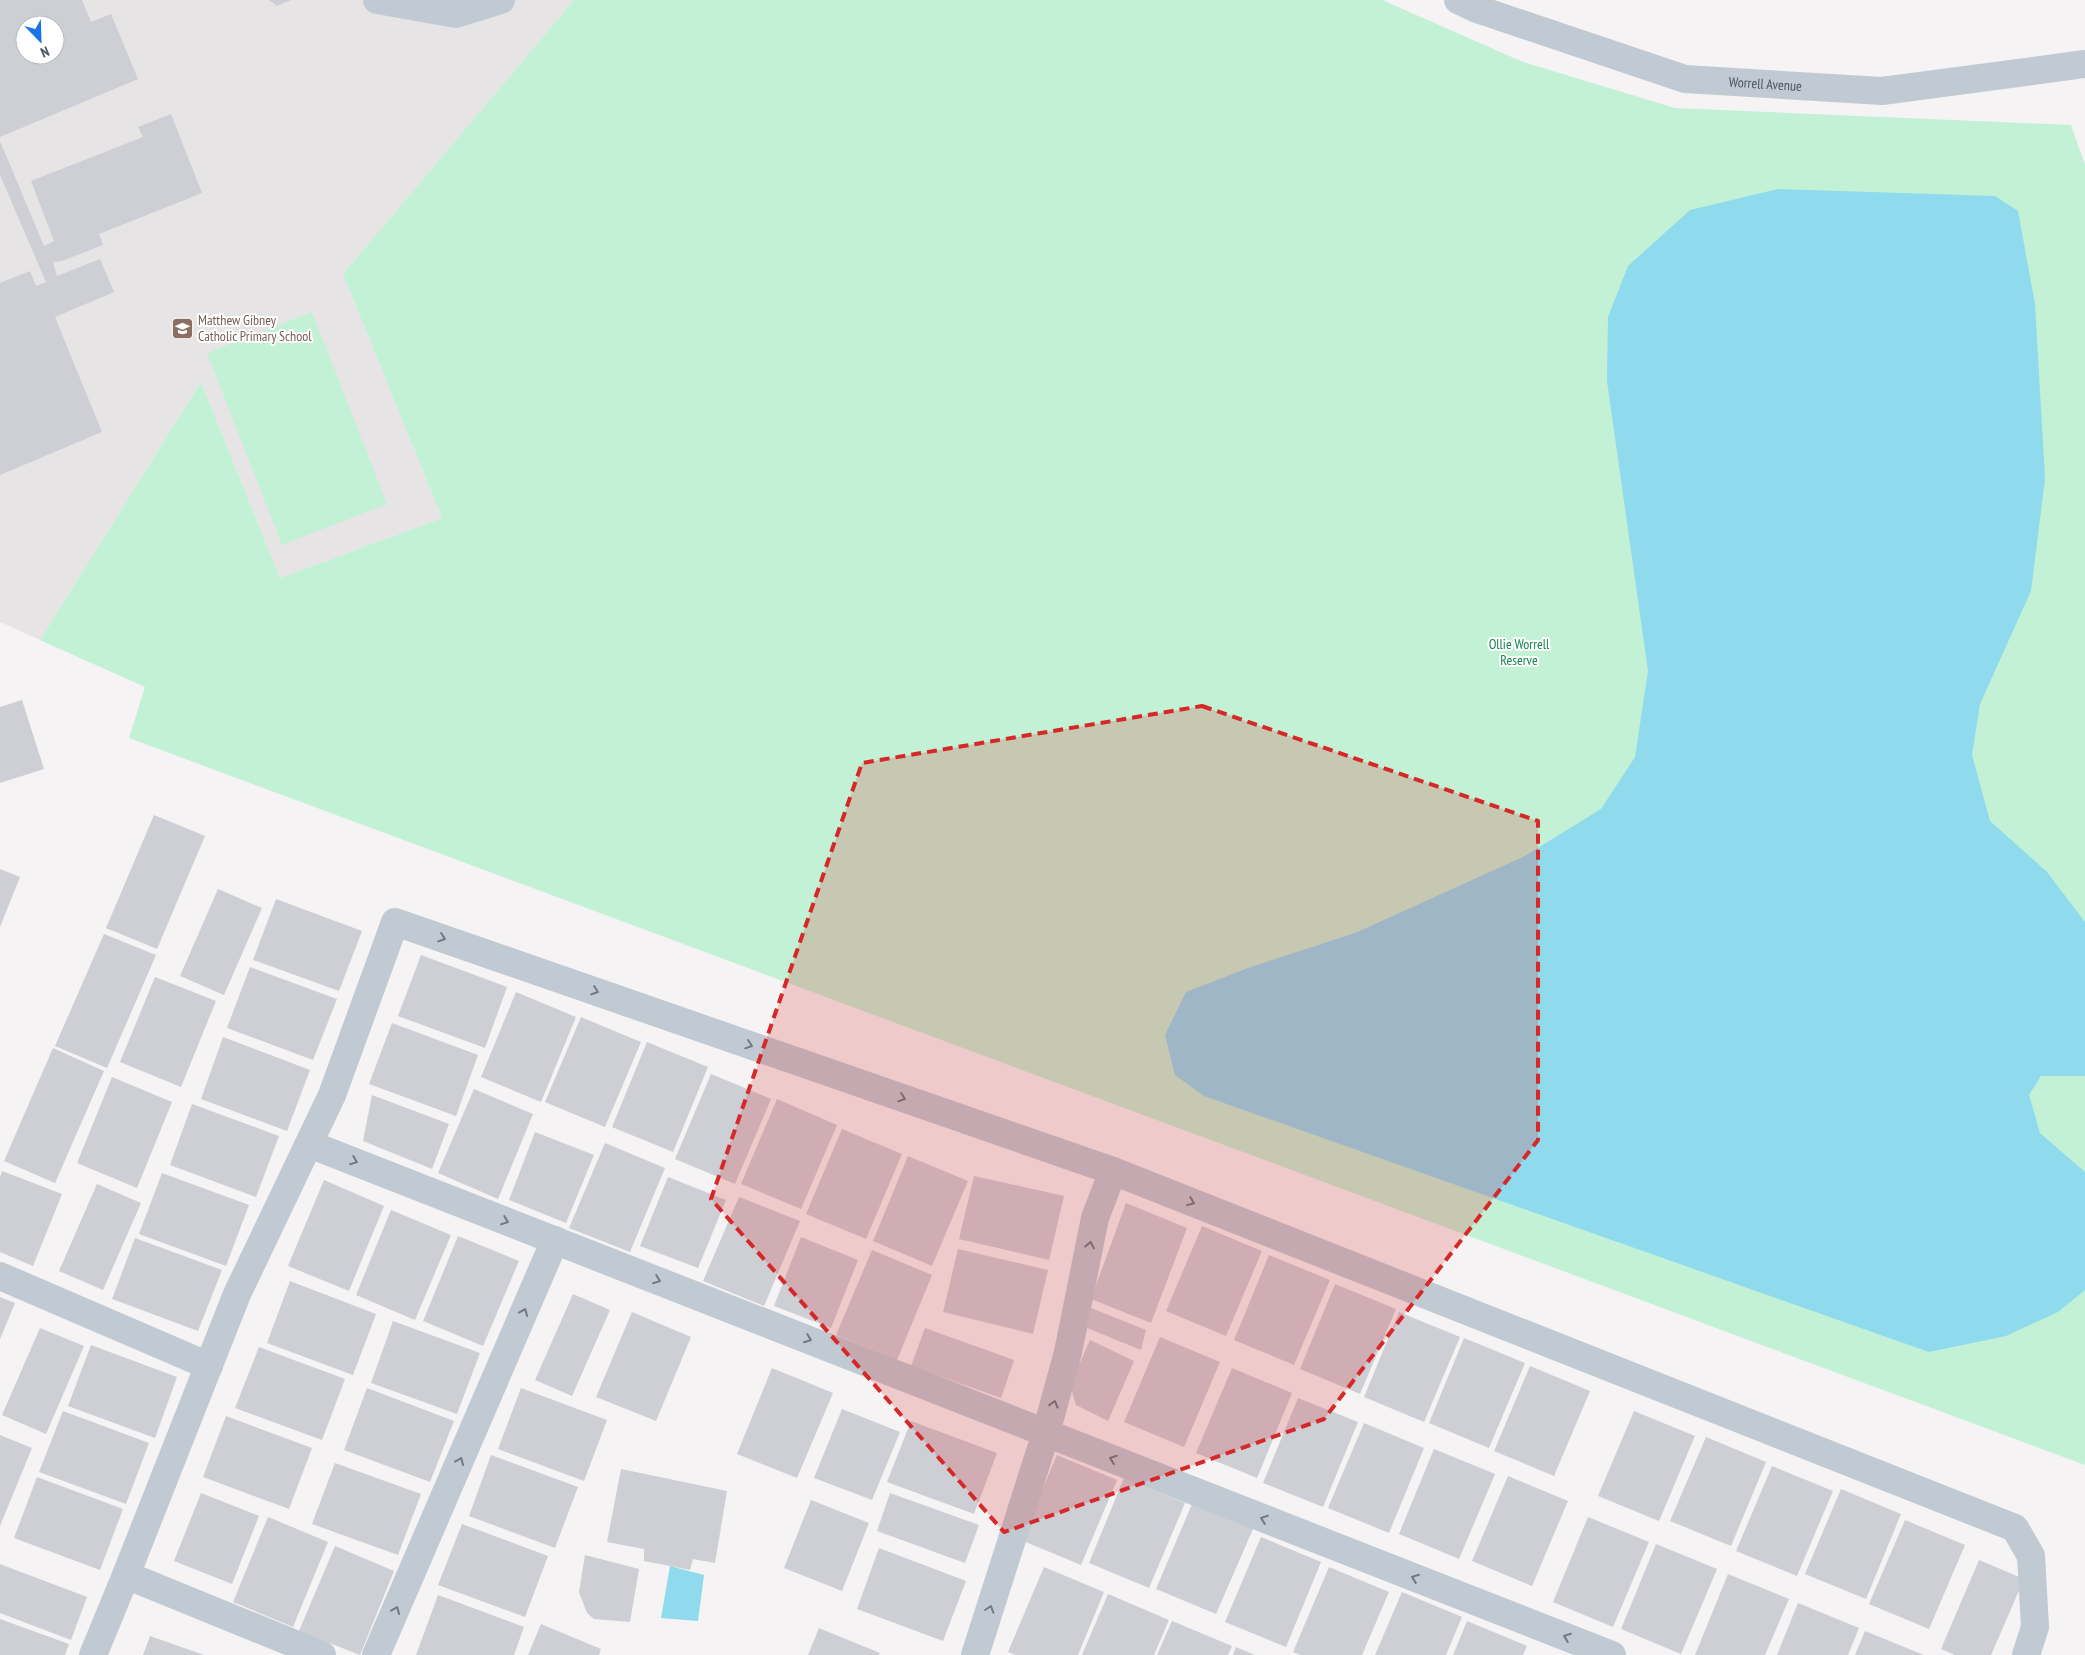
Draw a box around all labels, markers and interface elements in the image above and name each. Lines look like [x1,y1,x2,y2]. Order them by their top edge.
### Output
north arrow [15,15,65,65]
text: N [38,42,52,62]
street label: Worrell Avenue [1728,73,1803,95]
place label: Matthew Gibney Catholic Primary School [198,311,312,345]
school or university icon: Matthew Gibney Catholic Primary School [170,316,194,340]
park label: Ollie Worrell Reserve [1489,635,1550,669]
one-way arrow [437,932,445,942]
one-way arrow [590,986,599,996]
one-way arrow [744,1039,752,1049]
one-way arrow [897,1092,906,1102]
one-way arrow [349,1155,358,1166]
one-way arrow [1186,1196,1195,1206]
one-way arrow [501,1215,509,1225]
one-way arrow [1084,1241,1094,1249]
one-way arrow [652,1274,661,1284]
one-way arrow [518,1308,529,1317]
one-way arrow [803,1333,812,1344]
one-way arrow [1048,1399,1059,1408]
one-way arrow [1109,1455,1118,1465]
one-way arrow [453,1457,464,1466]
one-way arrow [1260,1514,1269,1525]
one-way arrow [1412,1574,1420,1584]
one-way arrow [984,1605,994,1613]
one-way arrow [389,1606,400,1615]
one-way arrow [1563,1633,1572,1643]

